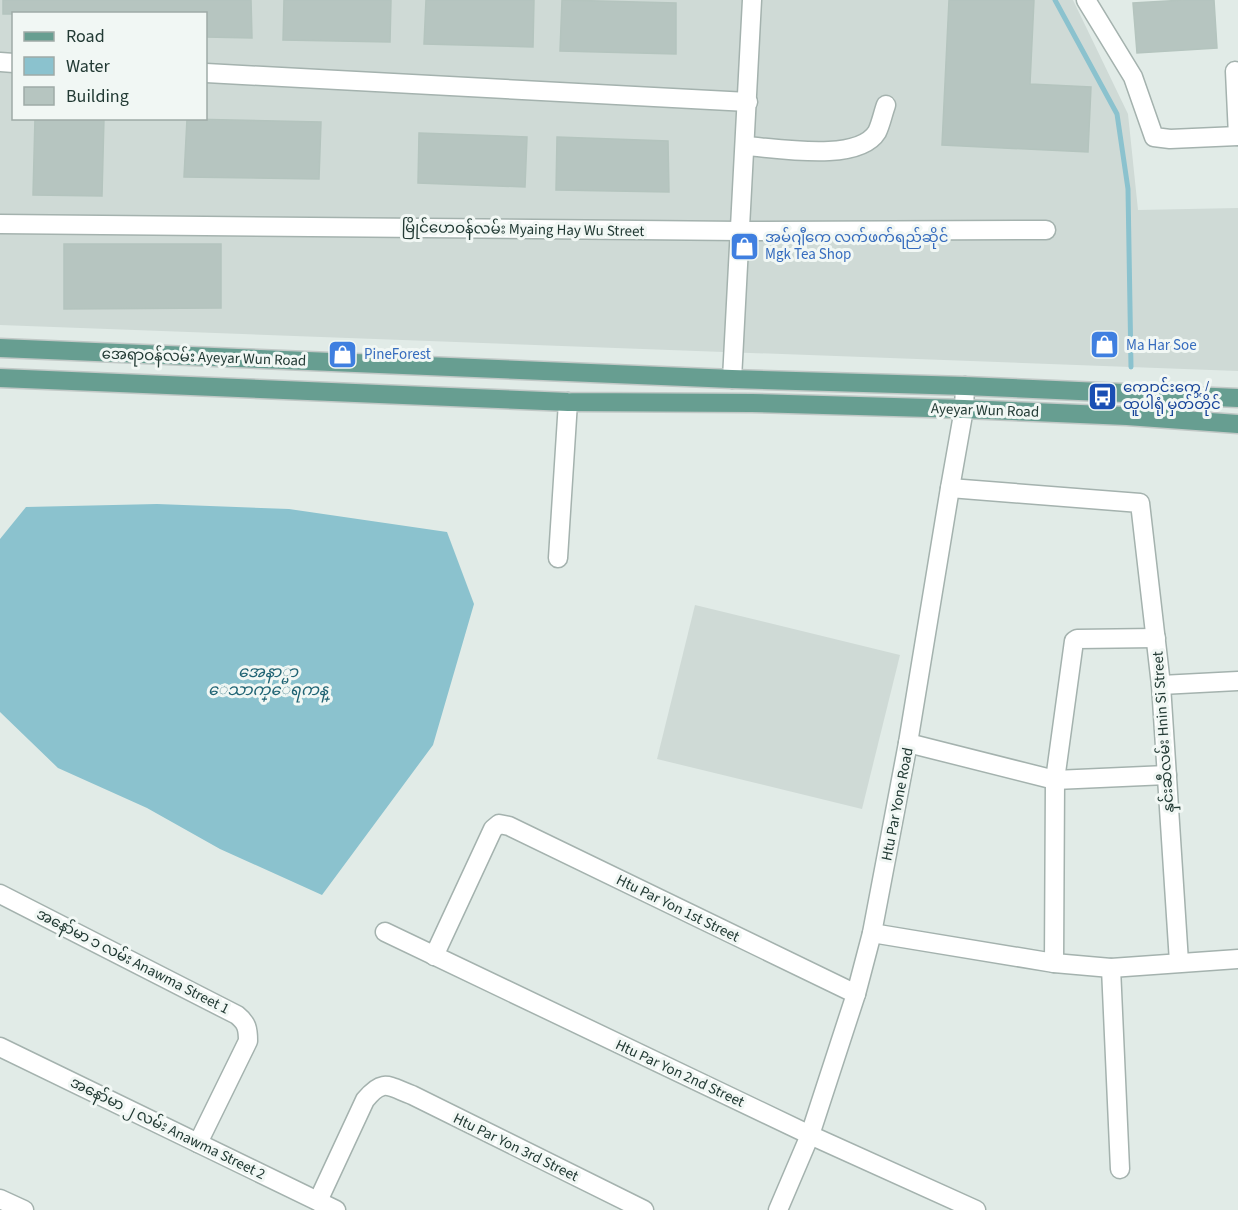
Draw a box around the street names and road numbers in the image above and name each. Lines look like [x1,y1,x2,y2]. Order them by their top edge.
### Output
street label: မြိုင်ဟေဝန်လမ်း Myaing Hay Wu Street [401,217,645,243]
street label: အေရာဝန်လမ်း Ayeyar Wun Road [101,343,307,373]
street label: Ayeyar Wun Road [930,398,1039,423]
street label: နှင်းဆီလမ်း Hnin Si Street [1147,651,1181,813]
street label: Htu Par Yone Road [876,746,919,863]
street label: Htu Par Yon 1st Street [613,870,743,947]
street label: အနော်မာ ၁ လမ်း Anawma Street 1 [32,904,233,1020]
street label: Htu Par Yon 2nd Street [612,1034,748,1113]
street label: အနော်မာ ၂ လမ်း Anawma Street 2 [66,1072,269,1186]
street label: Htu Par Yon 3rd Street [450,1108,582,1187]

